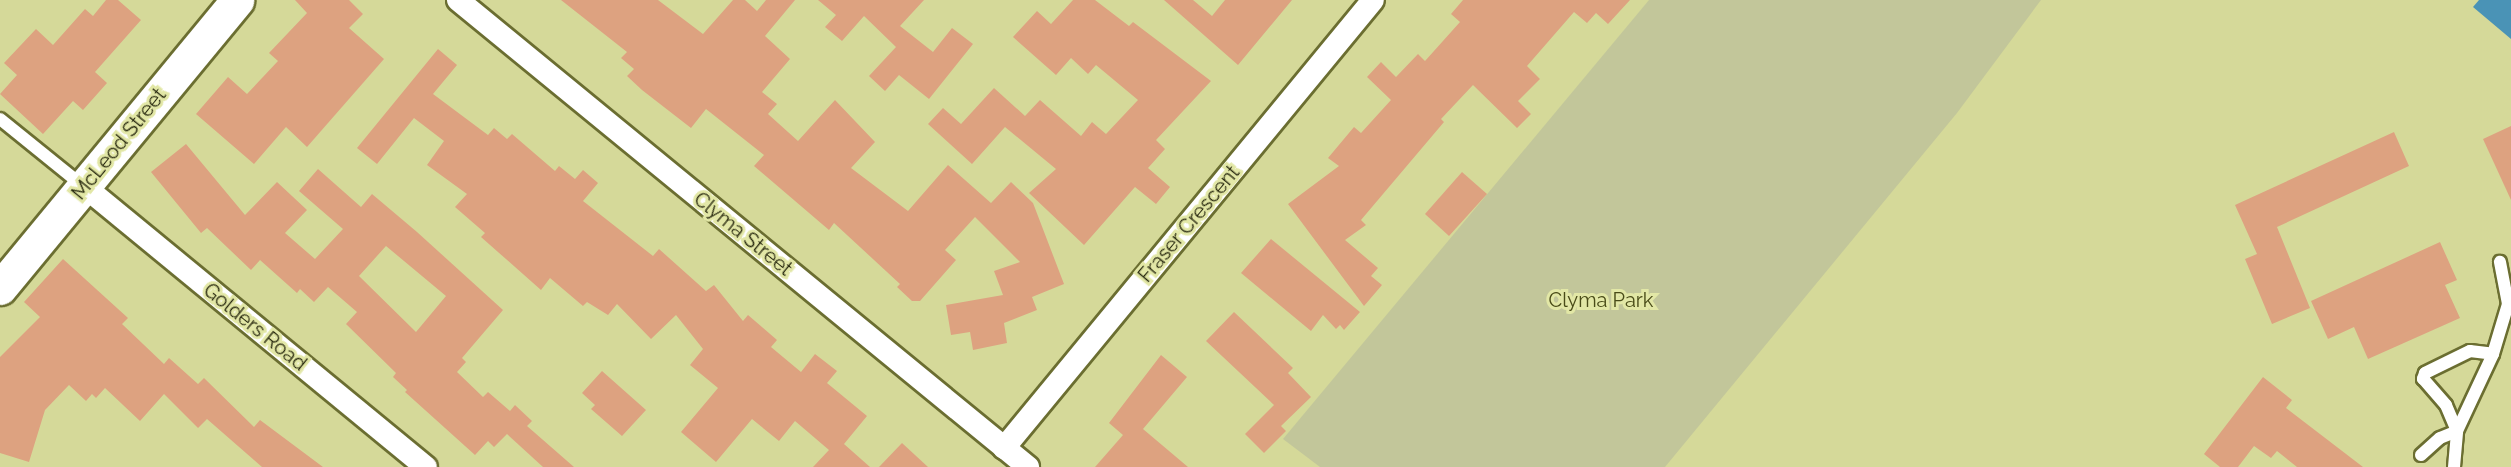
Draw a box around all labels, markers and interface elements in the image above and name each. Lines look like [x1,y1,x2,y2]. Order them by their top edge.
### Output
street label: McLeod Street [67,83,171,205]
street label: Fraser Crescent [1133,161,1245,287]
street label: Clyma Street [689,187,797,281]
street label: Golders Road [199,278,311,376]
park label: Clyma Park [1549,288,1653,312]

